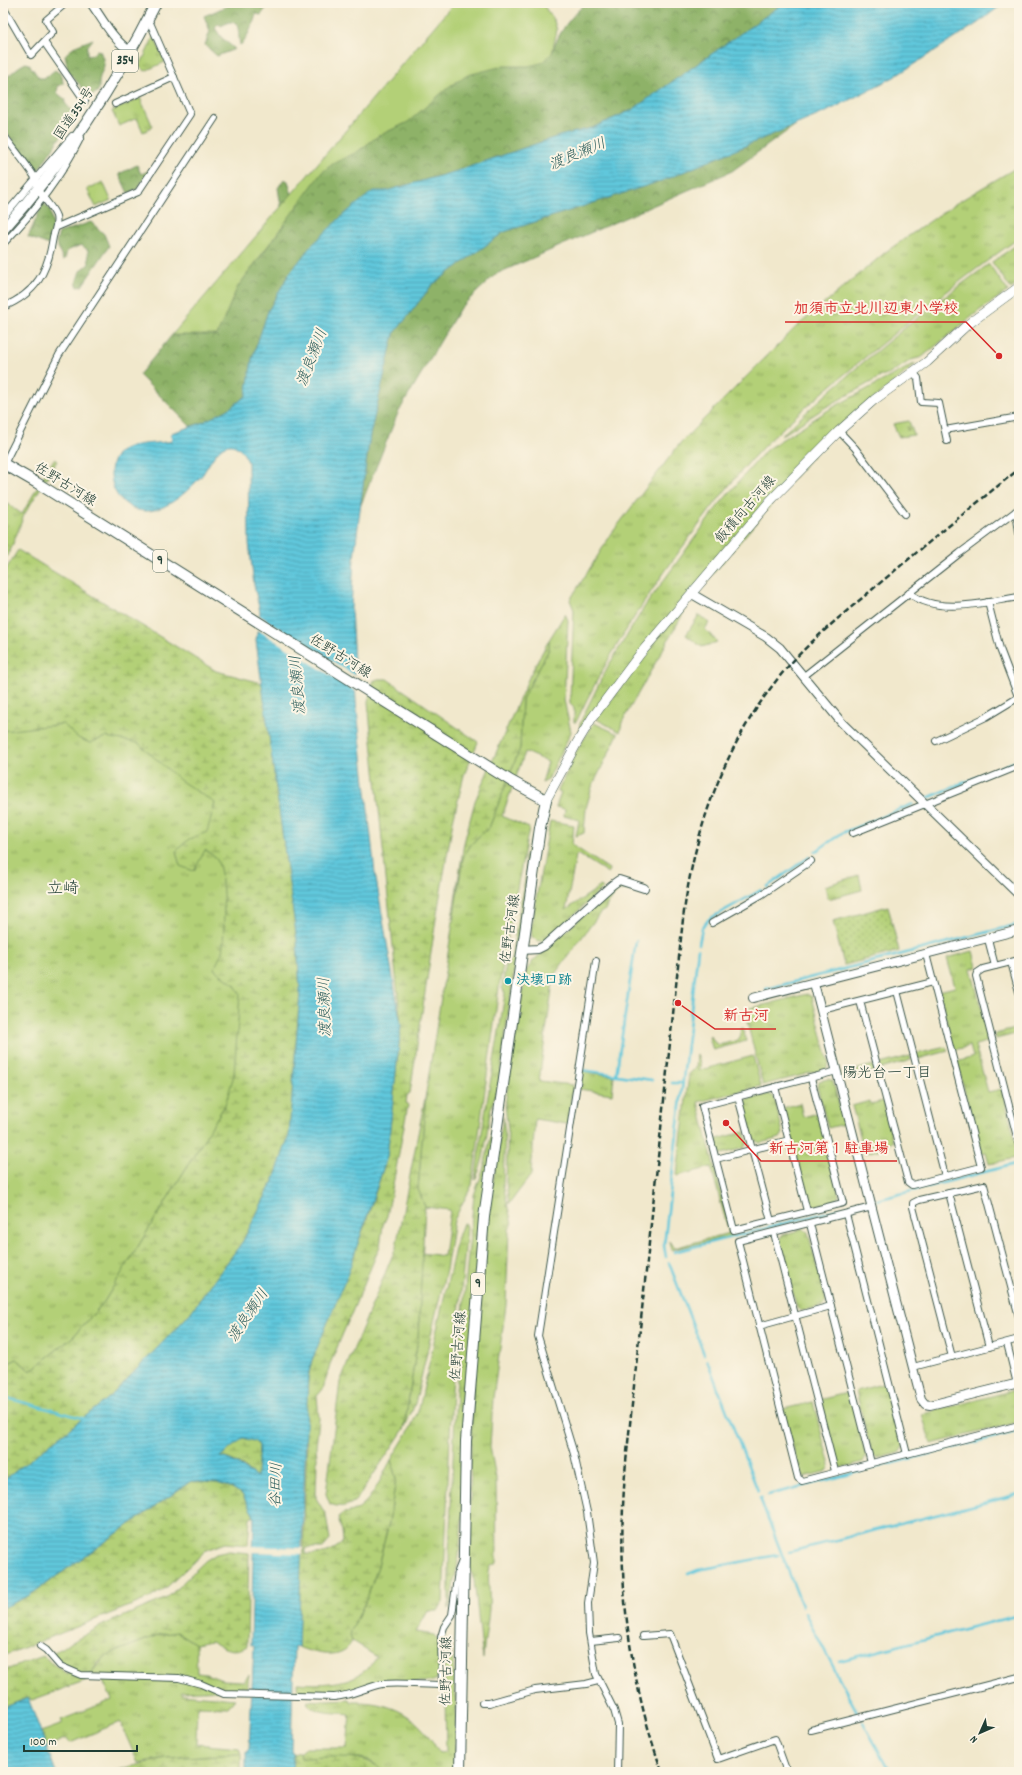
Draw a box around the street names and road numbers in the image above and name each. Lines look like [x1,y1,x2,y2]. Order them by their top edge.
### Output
road number: 354 [112,50,138,72]
street label: 国道354号 [50,83,100,145]
street label: 佐野古河線 [30,458,100,512]
street label: 飯積向古河線 [711,472,781,548]
road number: 9 [153,550,167,572]
street label: 佐野古河線 [305,630,375,684]
street label: 佐野古河線 [496,893,526,965]
road number: 9 [471,1273,485,1295]
street label: 佐野古河線 [446,1310,472,1382]
street label: 佐野古河線 [436,1636,458,1706]

